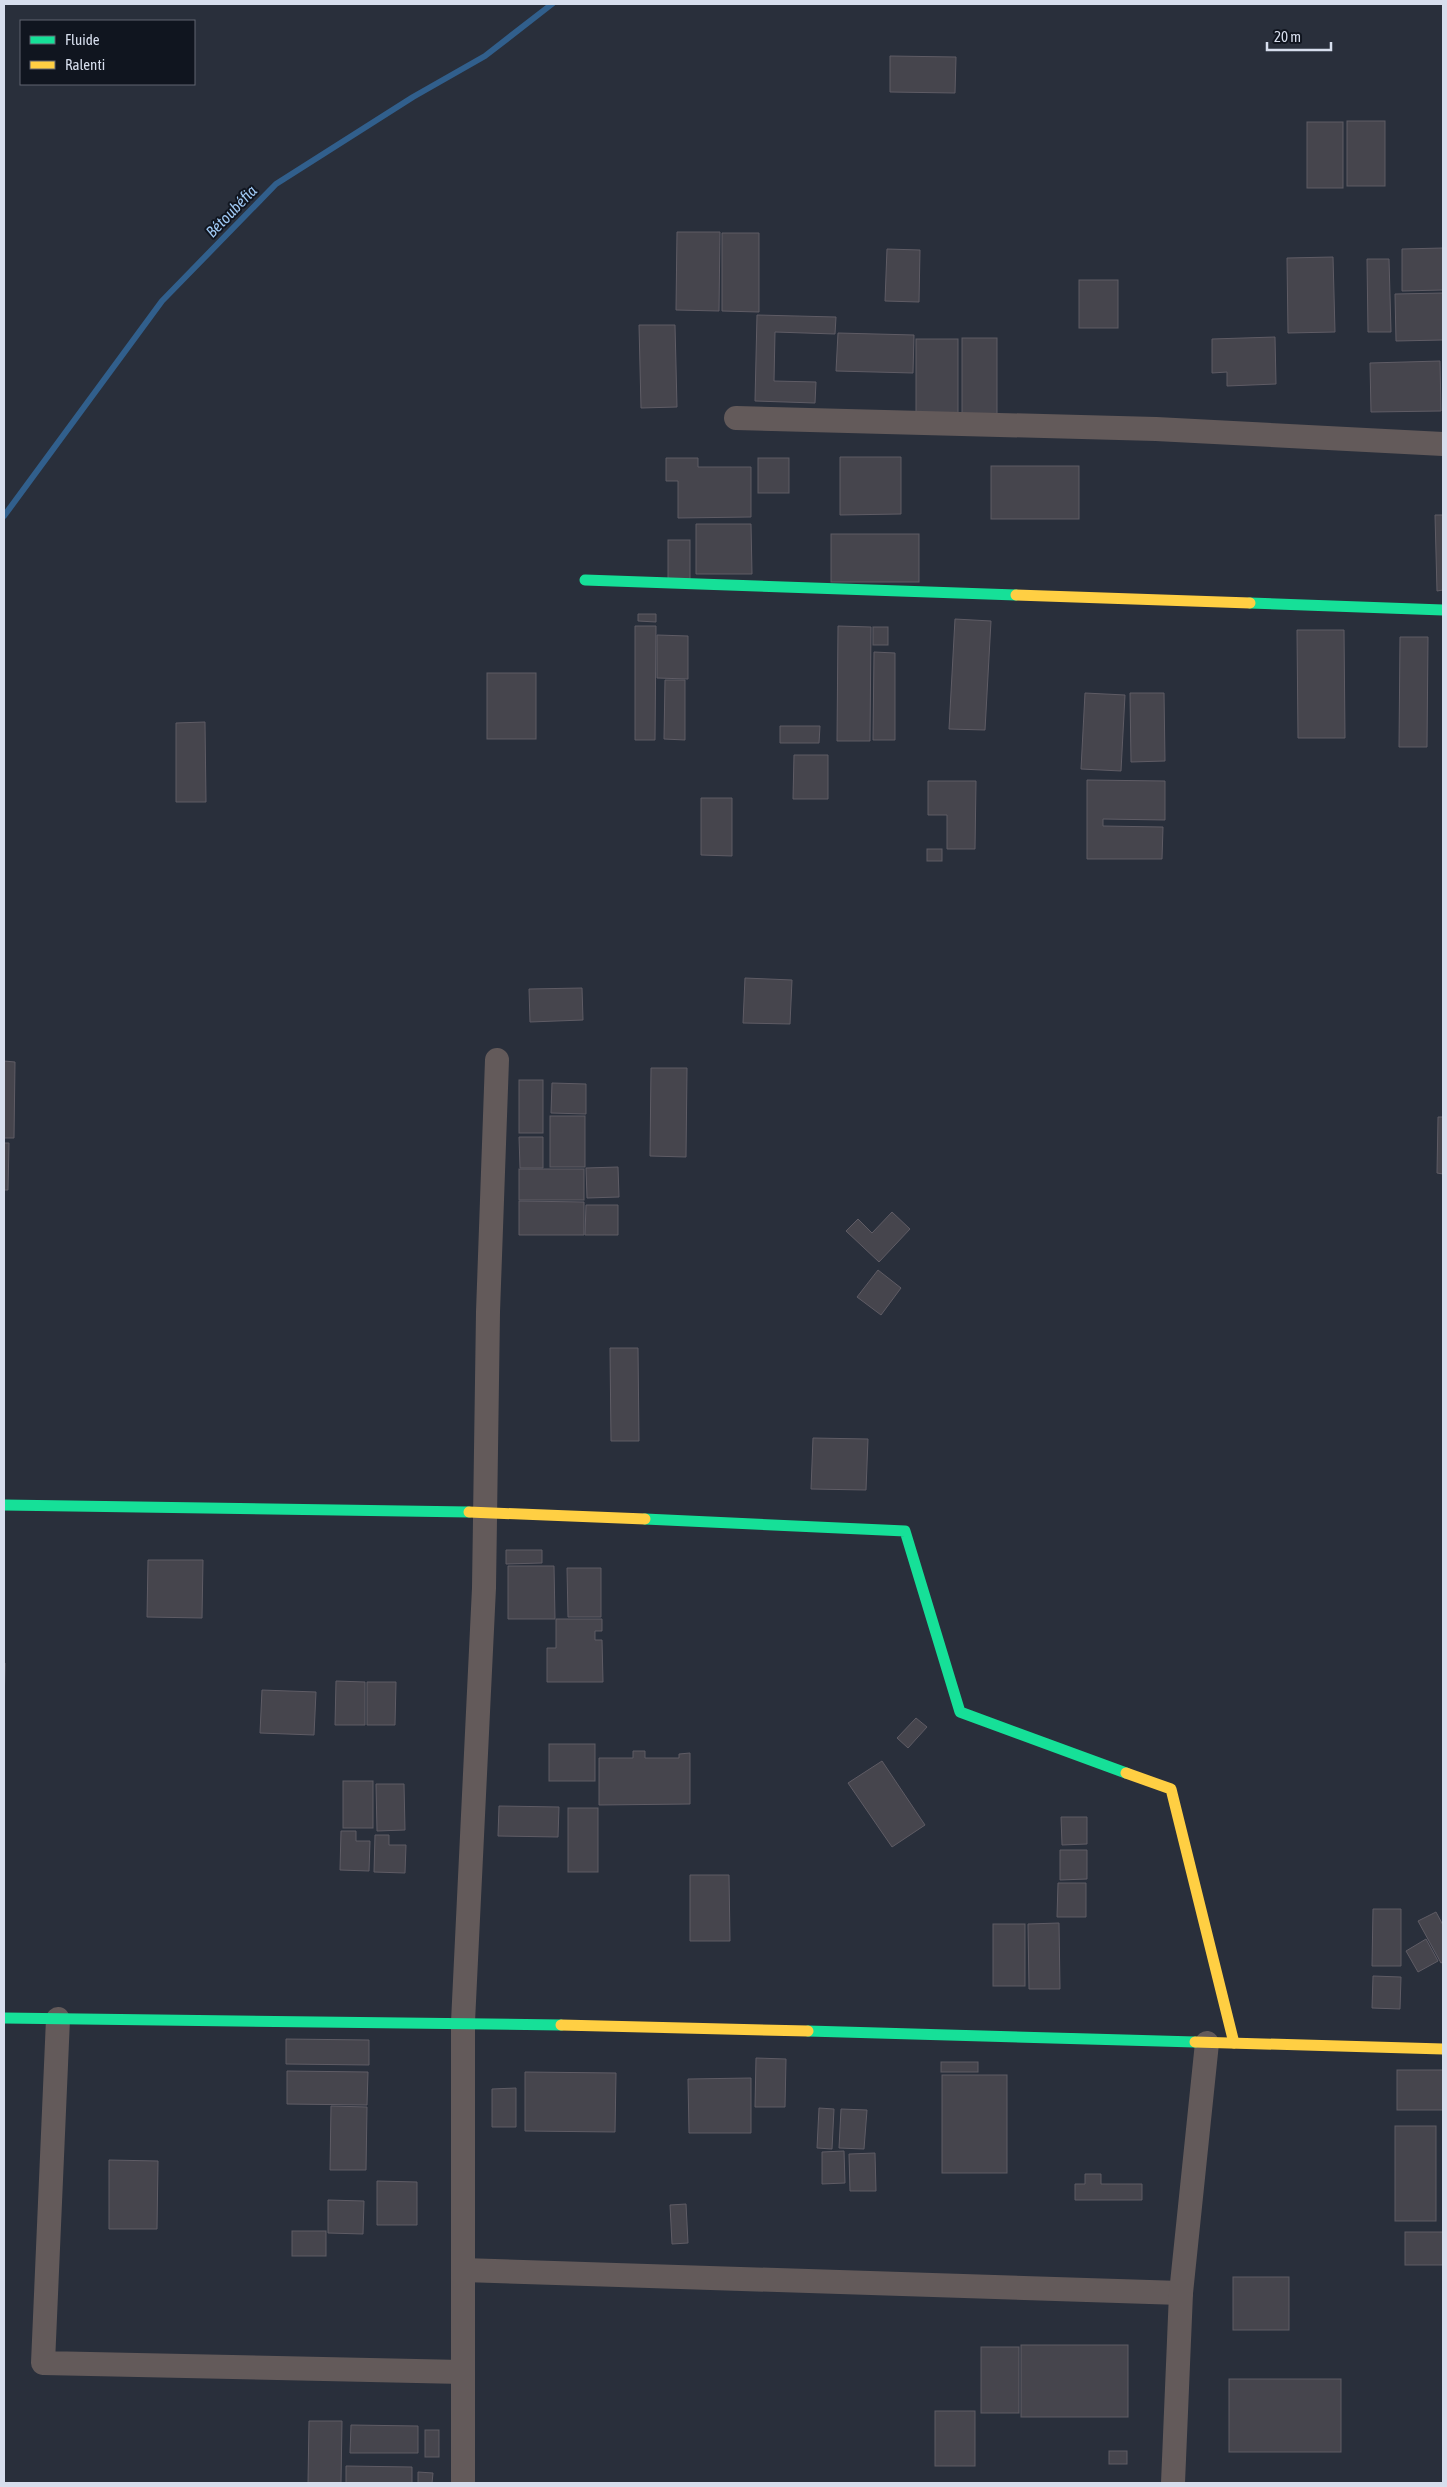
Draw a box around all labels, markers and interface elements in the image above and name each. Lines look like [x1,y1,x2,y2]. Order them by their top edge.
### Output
legend [20,20,195,85]
scale bar [1267,20,1331,52]
text: 20 m [1274,28,1301,45]
text: Fluide [65,31,100,48]
text: Ralenti [65,56,105,73]
water label: Bétoubéfia [202,181,260,241]

